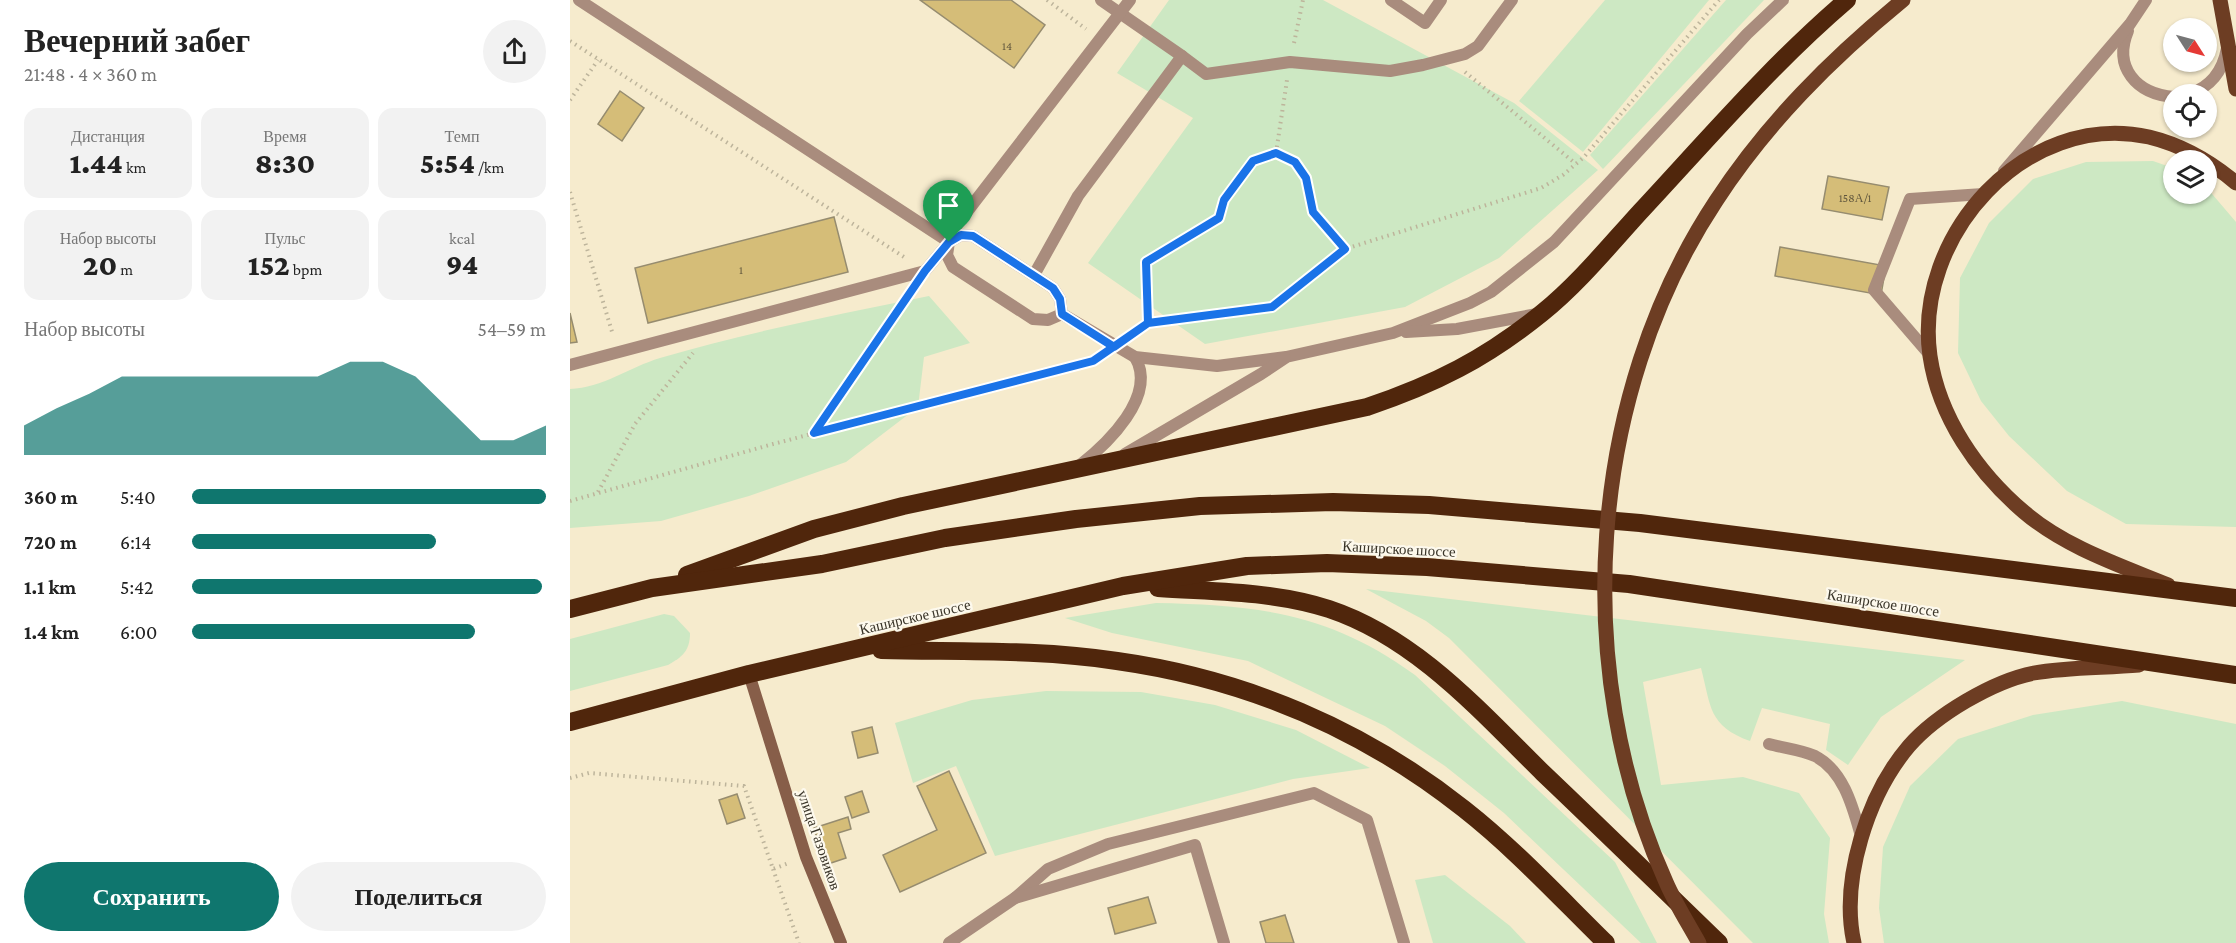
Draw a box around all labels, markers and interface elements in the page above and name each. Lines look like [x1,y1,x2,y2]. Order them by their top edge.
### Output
north arrow [2163,18,2217,72]
map controls [2163,18,2217,204]
button: share [483,20,546,83]
text: Вечерний забег [24,22,250,59]
house number: 14 [1002,39,1012,53]
text: 21:48 · 4 × 360 m [24,63,157,85]
button: locate [2163,84,2217,138]
text: Дистанция [71,128,145,145]
text: Время [263,128,307,145]
text: Темп [445,128,479,145]
text: 1.44 [70,146,123,179]
text: 8:30 [255,146,315,179]
text: 5:54 [420,146,475,179]
button: layers [2163,150,2217,204]
text: km [123,159,146,176]
text: /km [475,159,504,176]
pin [923,180,974,242]
icon: arrive [932,189,965,222]
house number: 158А/1 [1839,191,1871,205]
text: Набор высоты [60,230,156,247]
text: Пульс [264,230,306,247]
text: kcal [449,230,475,247]
text: 94 [446,247,478,280]
text: 20 [83,248,117,281]
text: 152 [248,248,290,281]
text: m [117,261,133,278]
text: bpm [290,261,322,278]
house number: 1 [739,263,743,277]
text: Набор высоты [24,318,145,340]
text: 54–59 m [477,318,546,340]
text: 360 m [24,486,78,508]
text: 5:40 [120,486,156,508]
text: 720 m [24,531,77,553]
text: 6:14 [120,531,152,553]
street label: Каширское шоссе [1342,538,1456,560]
text: 1.1 km [24,576,76,598]
text: 5:42 [120,576,154,598]
street label: Каширское шоссе [1826,586,1941,620]
street label: Каширское шоссе [858,596,972,638]
text: 1.4 km [24,621,79,643]
text: 6:00 [120,621,157,643]
street label: улица Газовиков [794,788,844,892]
button: Сохранить [24,862,279,931]
button: Поделиться [291,862,546,931]

